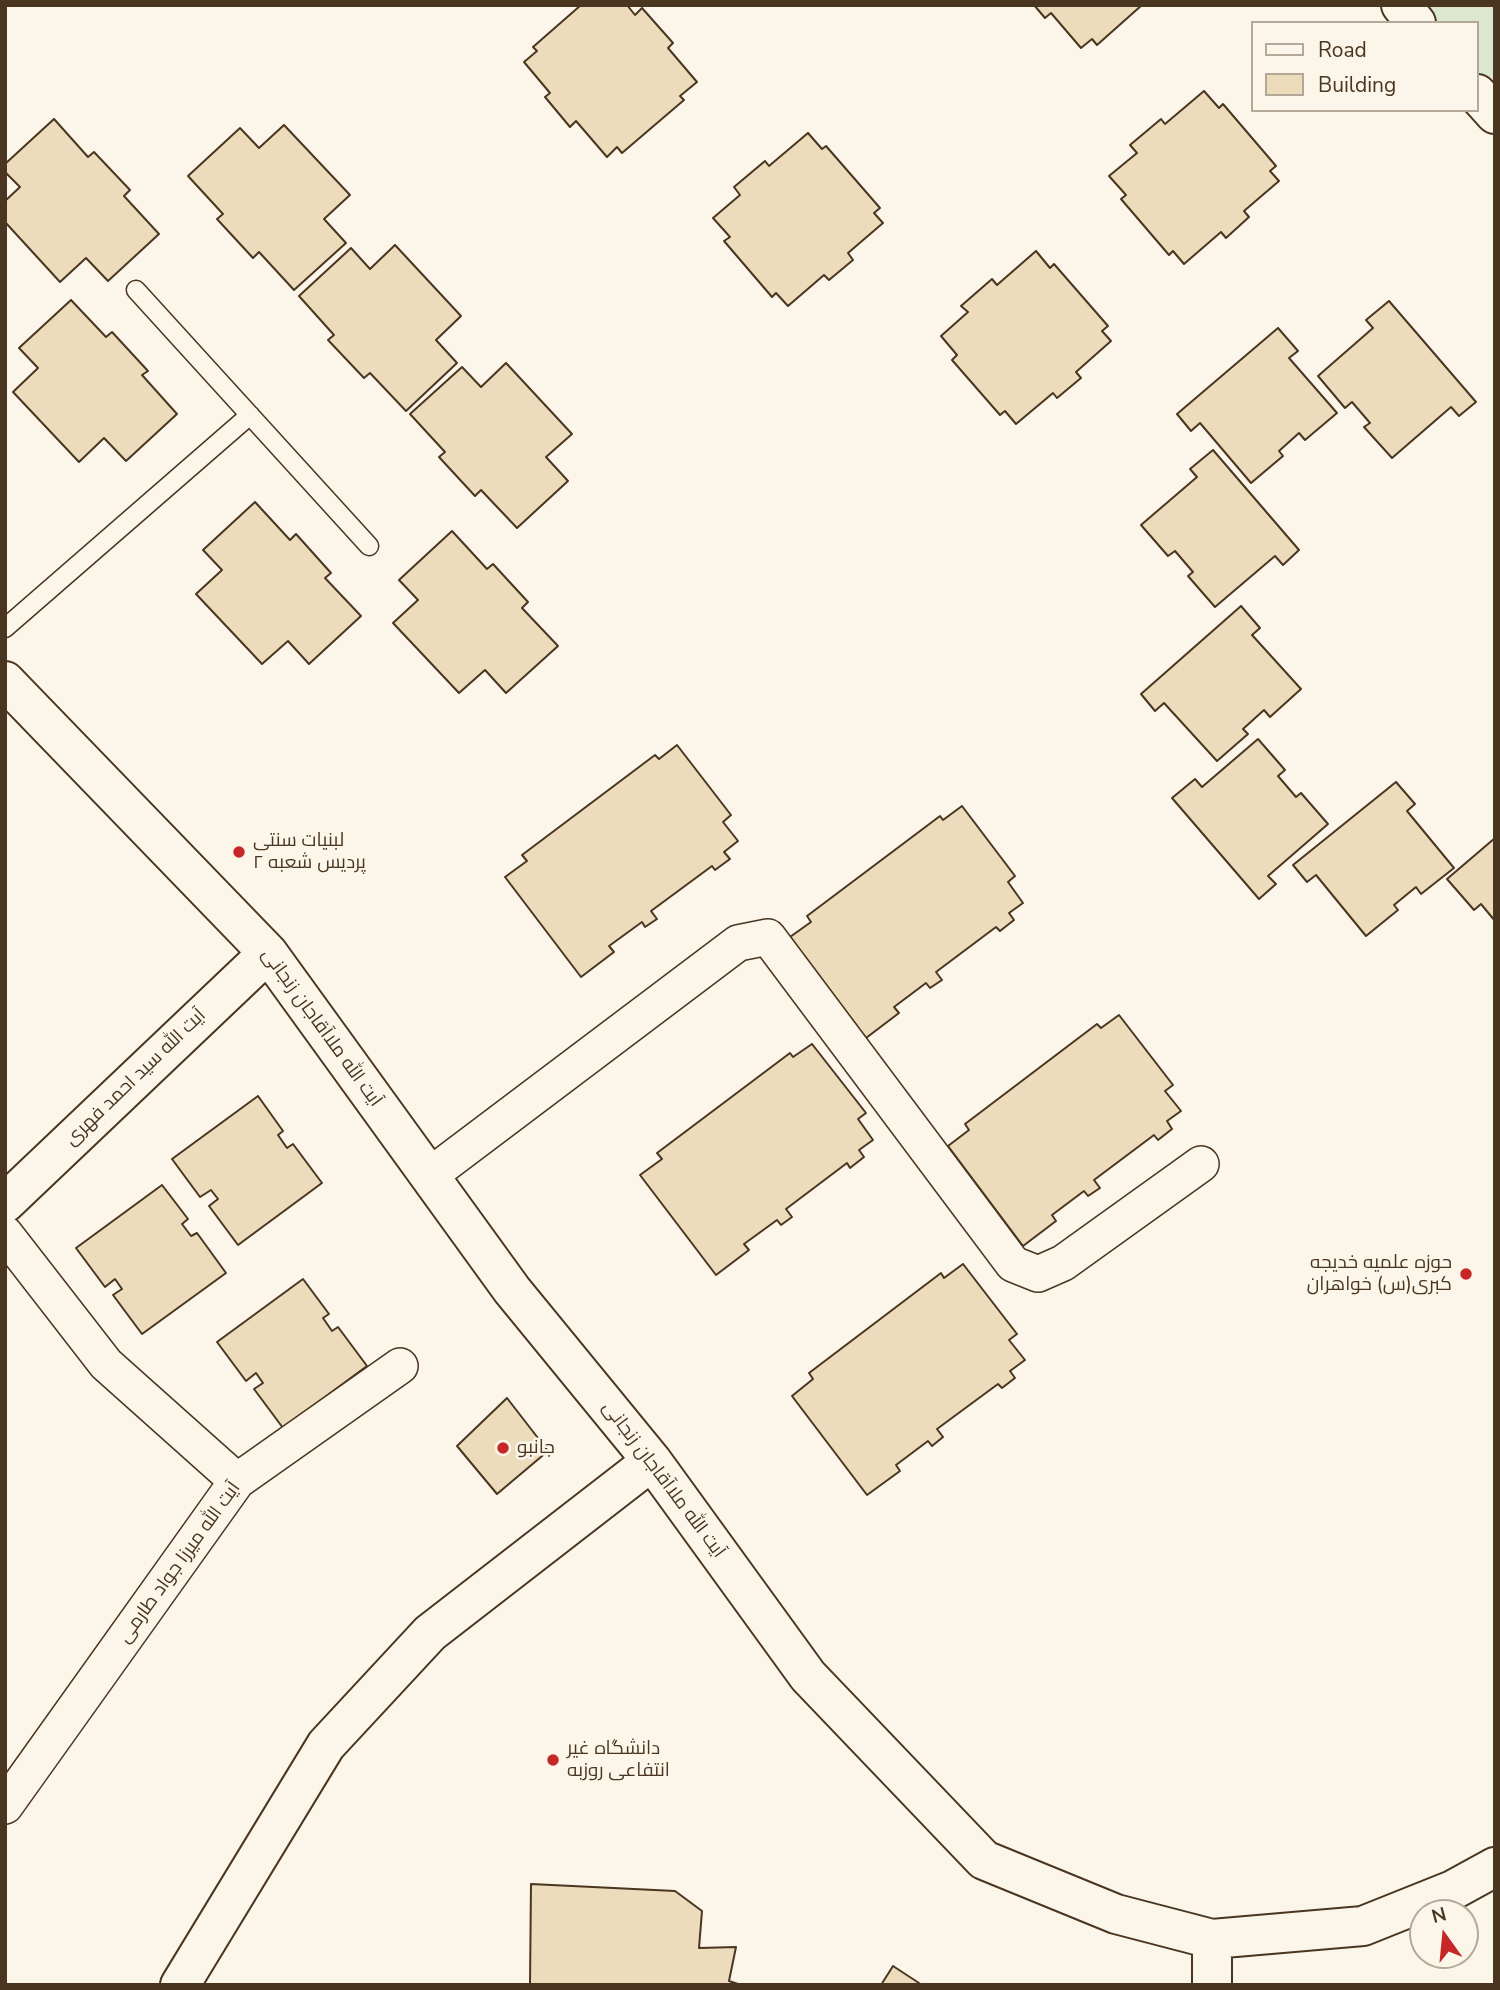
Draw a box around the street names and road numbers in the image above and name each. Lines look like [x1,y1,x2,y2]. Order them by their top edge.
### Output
street label: آیت الله ملاآقاجان زنجانی [256,944,386,1112]
street label: آیت الله سید احمد فهری [61,1005,211,1151]
street label: آیت الله ملاآقاجان زنجانی [597,1397,729,1563]
street label: آیت الله میرزا جواد طارمی [114,1478,246,1648]

